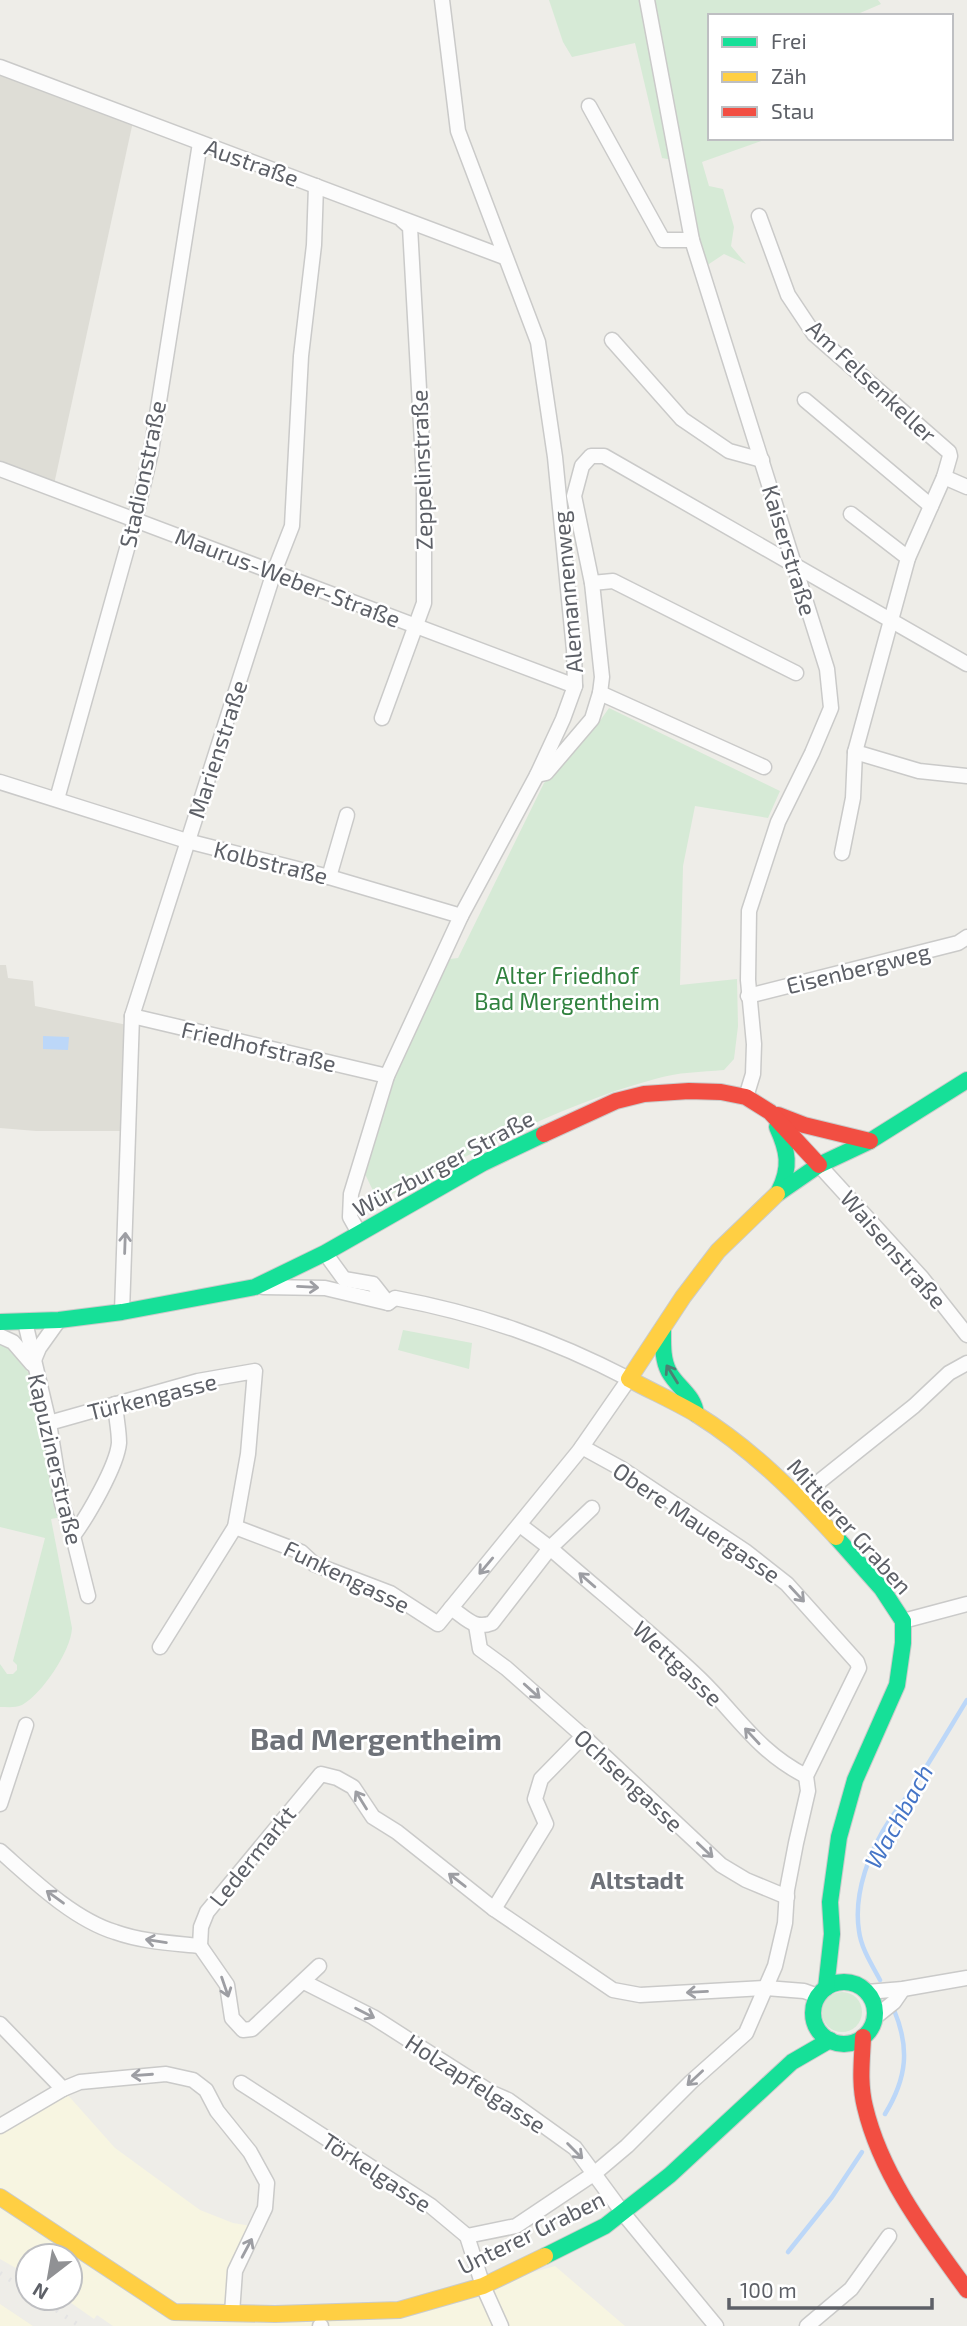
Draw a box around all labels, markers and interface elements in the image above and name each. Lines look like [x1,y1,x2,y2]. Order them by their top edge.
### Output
legend [708,14,953,140]
text: Frei [771,28,807,53]
text: Zäh [771,63,807,88]
text: Stau [771,98,814,123]
street label: Austraße [201,132,303,192]
street label: Am Felsenkeller [801,314,943,448]
street label: Zeppelinstraße [404,389,438,551]
street label: Stadionstraße [113,398,171,550]
street label: Kaiserstraße [757,481,823,619]
street label: Alemannenweg [546,510,588,674]
street label: Maurus-Weber-Straße [172,521,404,633]
street label: Marienstraße [181,676,253,822]
street label: Kolbstraße [211,834,331,890]
street label: Eisenbergweg [783,937,933,999]
park label: Alter Friedhof Bad Mergentheim [474,961,660,1015]
street label: Friedhofstraße [179,1015,339,1077]
street label: Würzburger Straße [348,1103,538,1223]
street label: Waisenstraße [835,1184,953,1314]
one-way arrow [118,1232,131,1255]
one-way arrow [297,1281,319,1294]
one-way arrow [665,1365,680,1384]
street label: Türkengasse [85,1366,219,1426]
street label: Kapuzinerstraße [23,1370,89,1548]
street label: Mittlerer Graben [782,1452,918,1600]
street label: Obere Mauergasse [608,1456,786,1588]
street label: Funkengasse [279,1533,415,1619]
one-way arrow [478,1557,493,1575]
one-way arrow [578,1572,596,1588]
one-way arrow [788,1585,805,1602]
street label: Wettgasse [627,1614,729,1712]
one-way arrow [523,1683,541,1699]
district label: Bad Mergentheim [250,1720,502,1756]
street label: Ochsengasse [569,1723,689,1837]
one-way arrow [744,1727,760,1745]
water label: Wachbach [858,1759,938,1873]
one-way arrow [354,1790,368,1810]
street label: Ledermarkt [203,1800,301,1912]
one-way arrow [696,1842,714,1858]
district label: Altstadt [590,1865,684,1894]
one-way arrow [448,1872,466,1887]
one-way arrow [46,1890,65,1904]
one-way arrow [145,1934,168,1947]
one-way arrow [220,1975,232,1997]
one-way arrow [686,1985,709,1998]
one-way arrow [354,2006,375,2020]
street label: Holzapfelgasse [401,2027,551,2139]
one-way arrow [131,2069,154,2082]
one-way arrow [687,2070,704,2087]
street label: Törkelgasse [317,2126,437,2218]
one-way arrow [566,2142,583,2159]
street label: Unterer Graben [453,2184,609,2280]
one-way arrow [240,2239,254,2259]
north arrow [14,2242,84,2312]
scale bar [729,2266,932,2310]
text: 100 m [740,2277,797,2302]
text: N [28,2279,52,2305]

